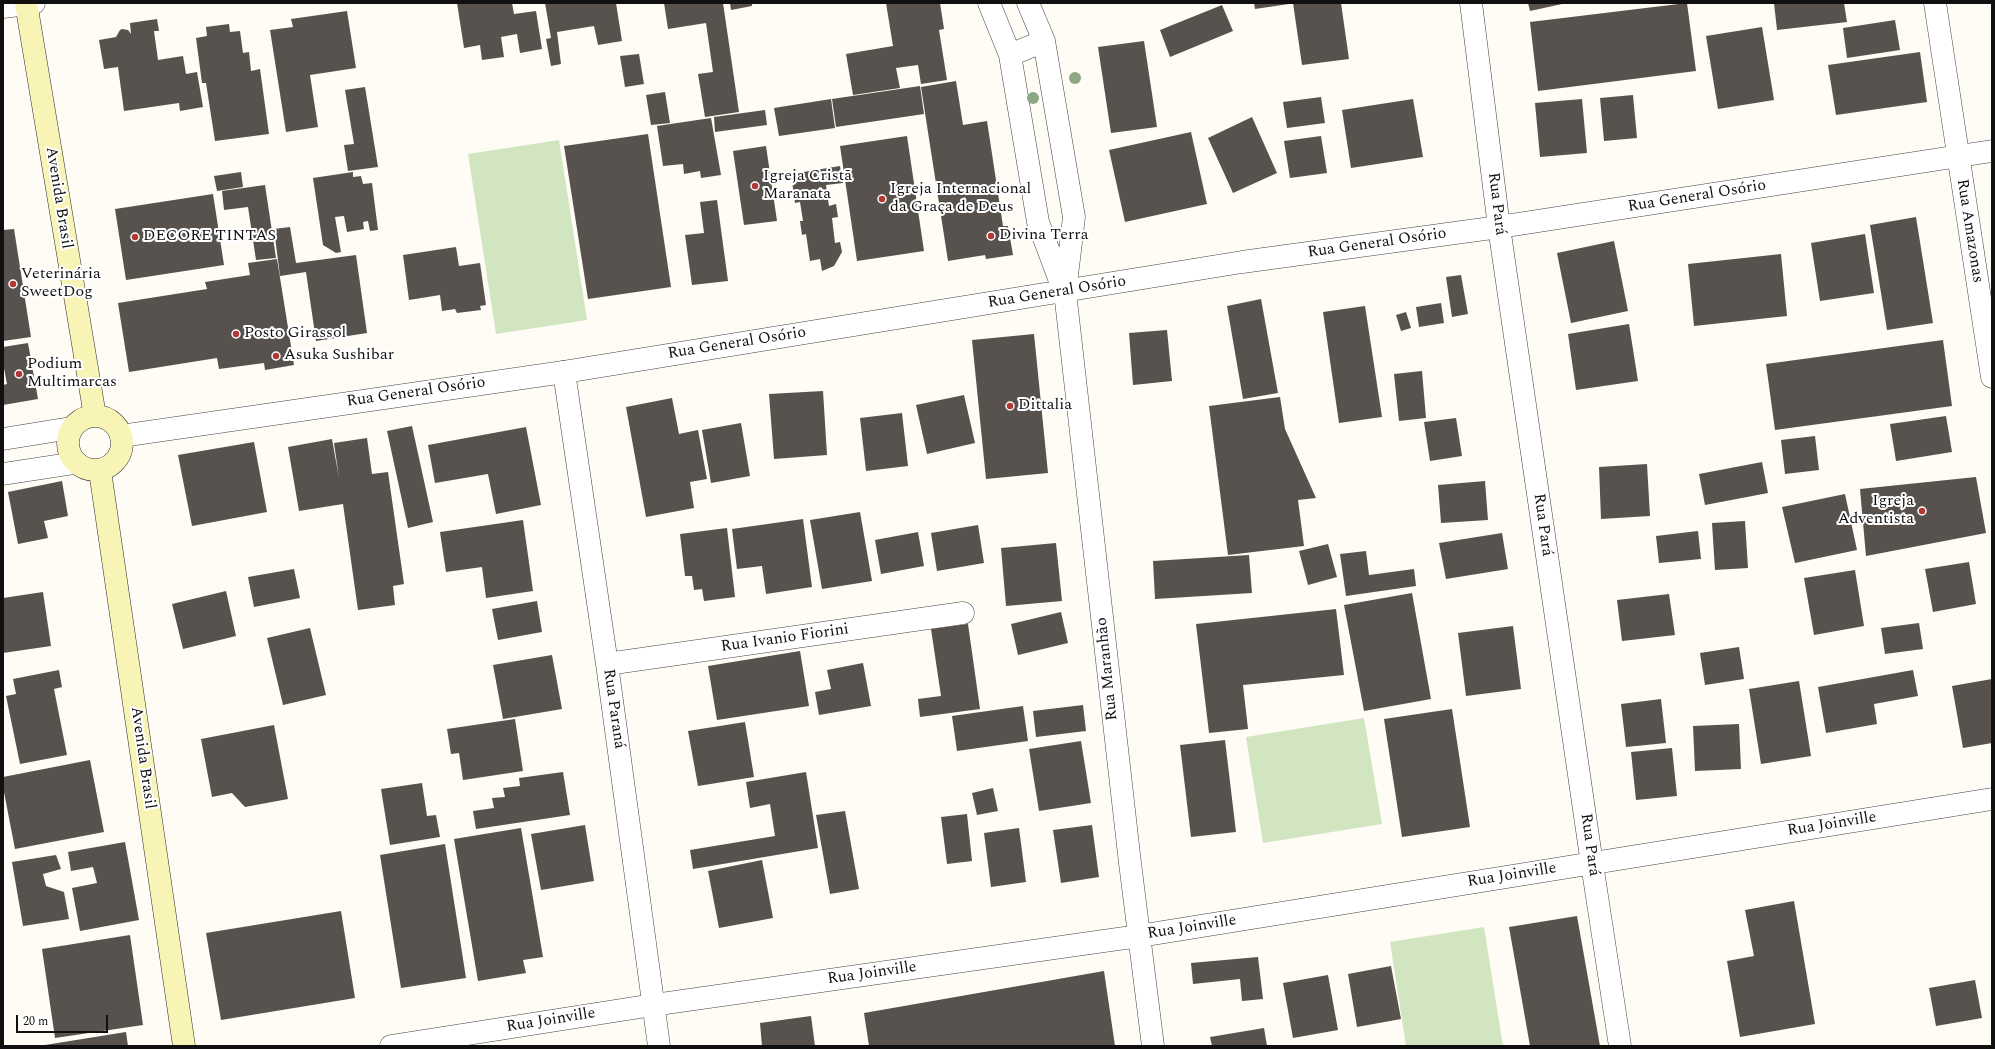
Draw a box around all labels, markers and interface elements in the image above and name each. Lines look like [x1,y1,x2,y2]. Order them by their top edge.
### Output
street label: Avenida Brasil [40,145,76,251]
place label: Igreja Cristã Maranata [763,167,852,205]
street label: Rua Pará [1483,171,1509,237]
street label: Rua General Osório [1626,177,1768,217]
street label: Rua Amazonas [1951,178,1987,284]
place label: Igreja Internacional da Graça de Deus [890,180,1031,218]
marker: Igreja Cristã Maranata [750,181,760,191]
marker: Igreja Internacional da Graça de Deus [877,194,887,204]
street label: Rua General Osório [1306,225,1448,263]
place label: Divina Terra [999,226,1089,246]
place label: DECORE TINTAS [143,227,276,247]
marker: Divina Terra [986,231,996,241]
marker: DECORE TINTAS [130,232,140,242]
place label: Veterinária SweetDog [21,265,101,303]
street label: Rua General Osório [986,273,1128,313]
marker: Veterinária SweetDog [8,279,18,289]
place label: Posto Girassol [244,324,346,344]
street label: Rua General Osório [666,324,808,364]
marker: Posto Girassol [231,329,241,339]
place label: Asuka Sushibar [284,346,394,366]
marker: Asuka Sushibar [271,351,281,361]
place label: Podium Multimarcas [27,355,117,393]
marker: Podium Multimarcas [14,369,24,379]
street label: Rua General Osório [345,374,487,412]
place label: Dittalia [1018,396,1072,416]
marker: Dittalia [1005,401,1015,411]
street label: Rua Pará [1528,492,1556,558]
place label: Igreja Adventista [1838,492,1914,530]
marker: Igreja Adventista [1917,506,1927,516]
street label: Rua Maranhão [1093,616,1123,722]
street label: Rua Ivanio Fiorini [720,621,850,657]
street label: Rua Paraná [598,668,628,750]
street label: Avenida Brasil [125,706,159,810]
street label: Rua Joinville [1786,808,1878,842]
street label: Rua Pará [1575,812,1603,878]
street label: Rua Joinville [1466,859,1558,893]
street label: Rua Joinville [1146,911,1238,945]
street label: Rua Joinville [826,958,918,990]
street label: Rua Joinville [505,1004,597,1038]
scale bar [18,1007,110,1033]
text: 20 m [23,1012,48,1031]

